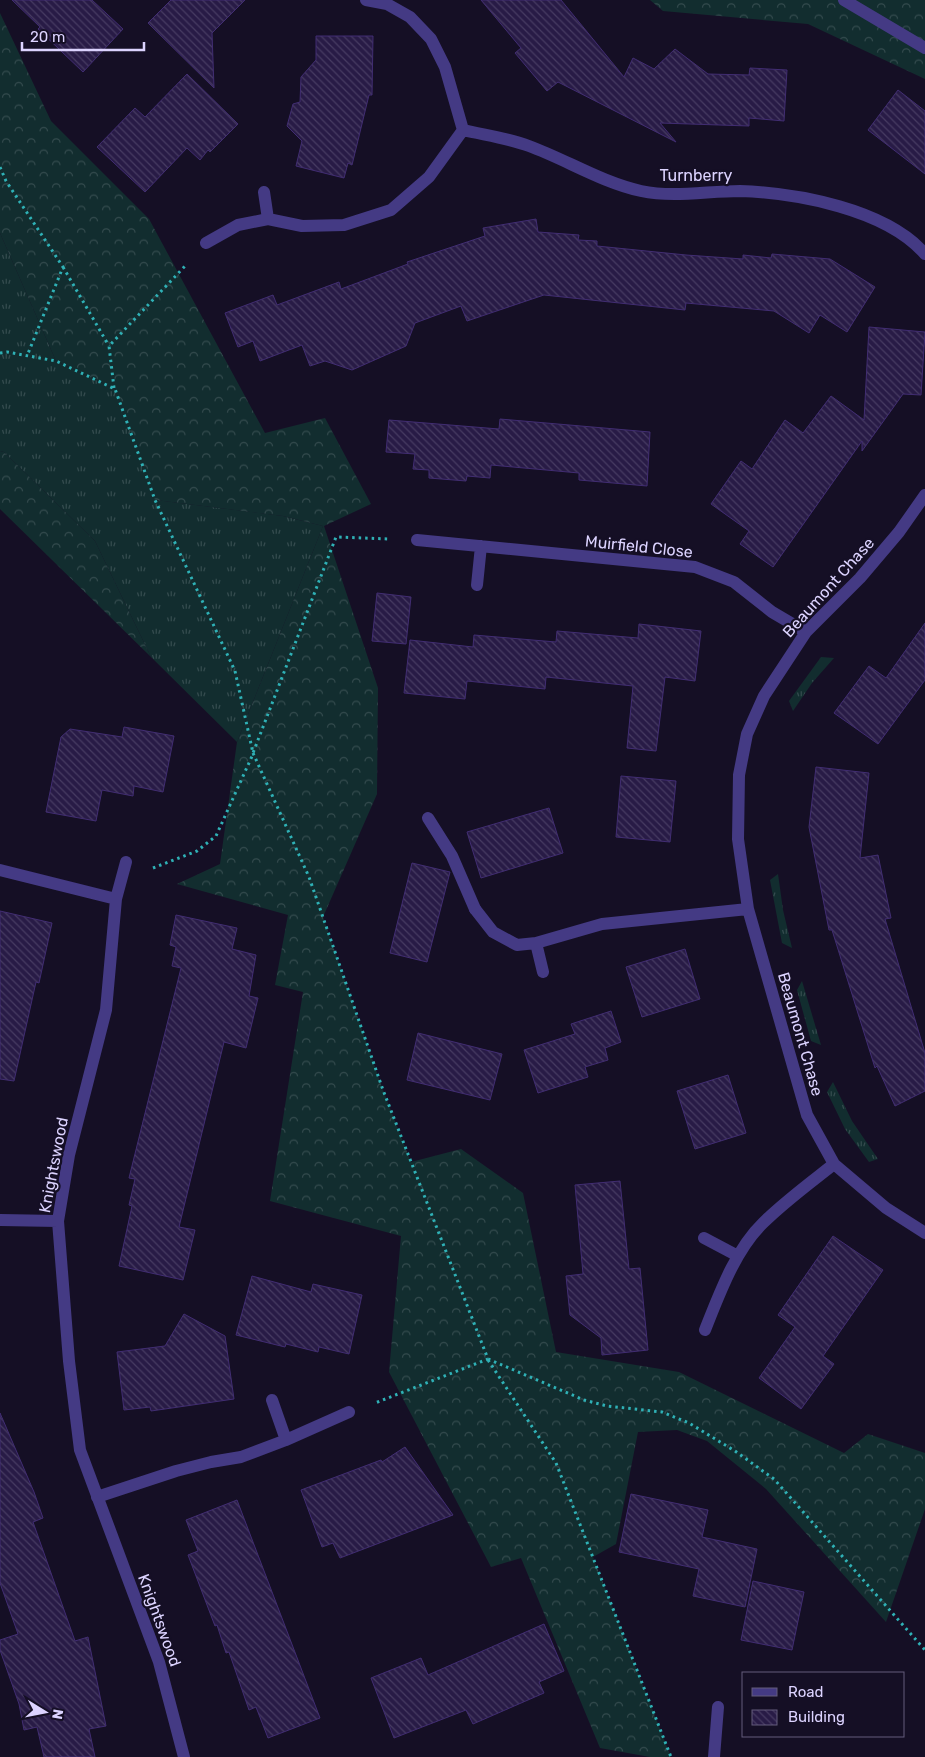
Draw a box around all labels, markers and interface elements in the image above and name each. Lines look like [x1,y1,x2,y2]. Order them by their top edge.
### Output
scale bar [22,20,145,52]
text: 20 m [30,28,65,46]
street label: Turnberry [660,166,733,185]
street label: Muirfield Close [584,531,694,562]
street label: Beaumont Chase [779,534,878,641]
street label: Beaumont Chase [774,970,827,1098]
street label: Knightswood [35,1116,72,1215]
street label: Knightswood [134,1571,185,1669]
legend [742,1672,905,1737]
text: Road [788,1683,824,1701]
north arrow [20,1687,70,1737]
text: N [48,1708,67,1721]
text: Building [788,1708,845,1726]

